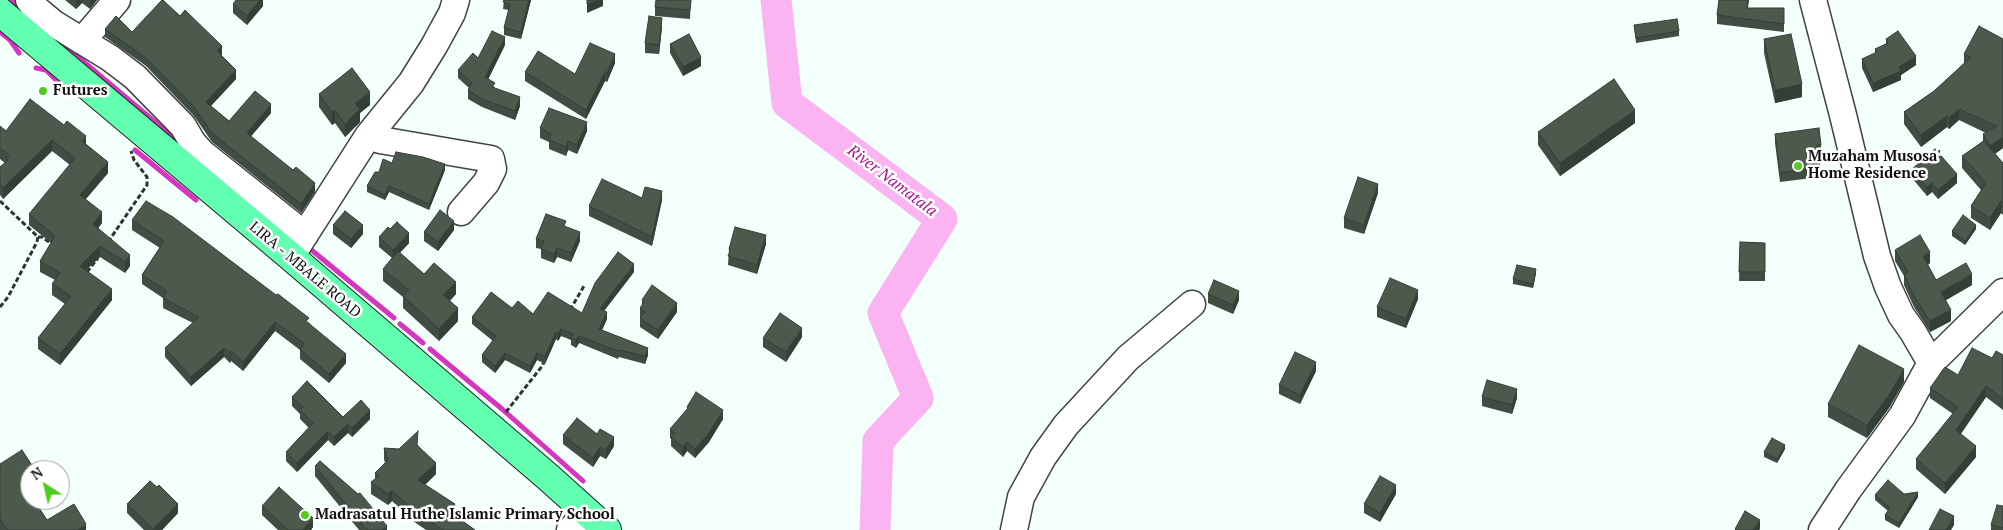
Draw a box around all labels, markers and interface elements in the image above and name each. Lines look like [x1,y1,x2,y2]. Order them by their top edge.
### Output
place label: Futures [53,82,108,100]
marker: Futures [37,85,49,97]
water label: River Namatala [843,141,941,221]
place label: Muzaham Musosa' Home Residence [1808,148,1941,183]
marker: Muzaham Musosa' Home Residence [1792,160,1804,172]
street label: LIRA - MBALE ROAD [245,218,365,322]
north arrow [20,460,70,510]
text: N [27,462,46,484]
place label: Madrasatul Huthe Islamic Primary School [315,506,615,524]
marker: Madrasatul Huthe Islamic Primary School [299,509,311,521]

